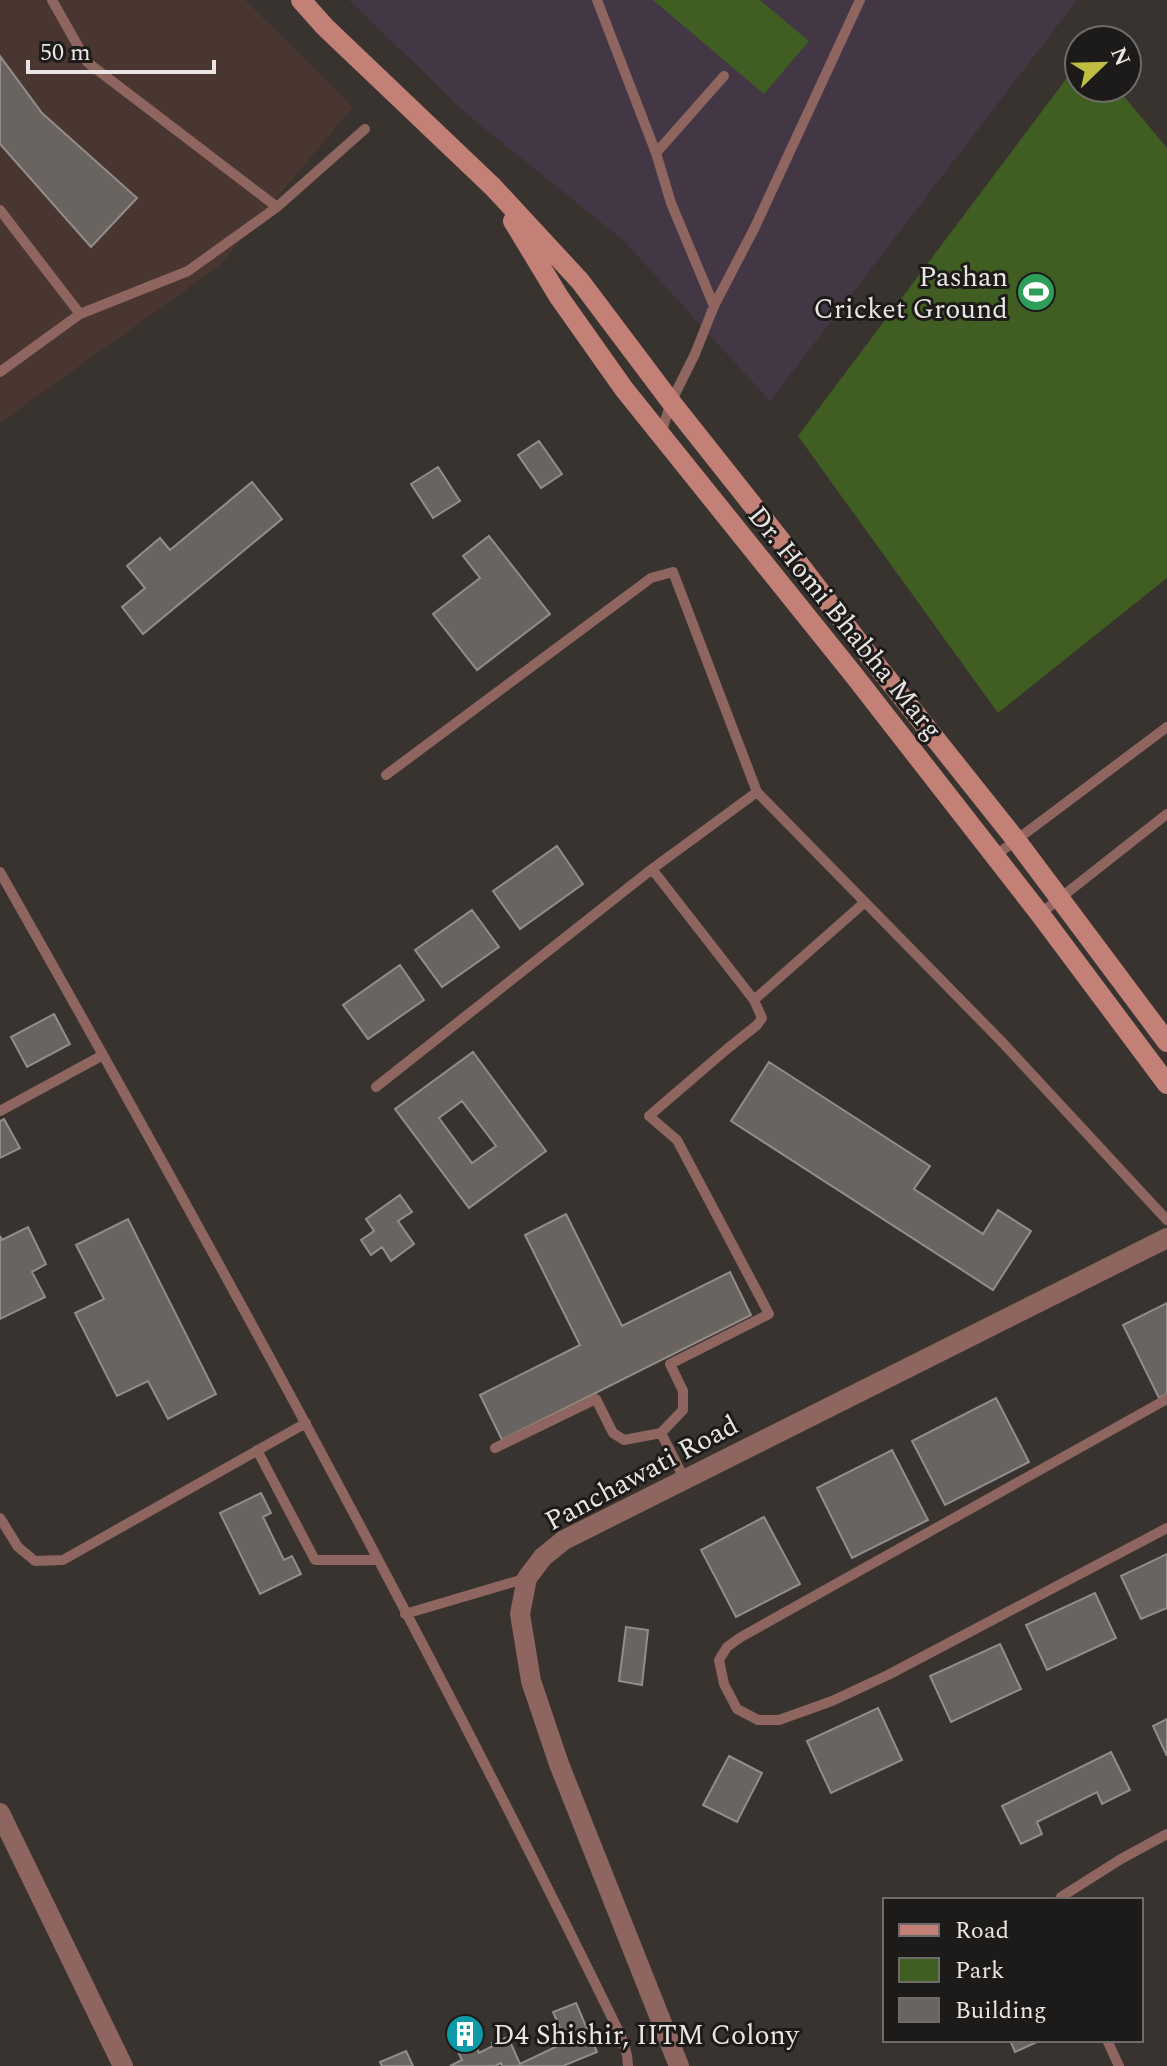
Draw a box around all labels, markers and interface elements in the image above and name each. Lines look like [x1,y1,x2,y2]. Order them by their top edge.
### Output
scale bar [28,24,214,74]
north arrow [1063,24,1143,104]
text: 50 m [40,35,91,71]
text: N [1101,42,1139,72]
place label: Pashan Cricket Ground [813,256,1008,331]
sports icon: Pashan Cricket Ground [1015,271,1057,313]
street label: Dr. Homi Bhabha Marg [737,497,953,749]
street label: Panchawati Road [537,1404,746,1543]
legend [883,1898,1143,2042]
text: Road [955,1913,1009,1949]
text: Park [955,1953,1005,1989]
text: Building [955,1993,1047,2029]
building icon: D4 Shishir, IITM Colony [444,2013,486,2055]
place label: D4 Shishir, IITM Colony [493,2014,801,2057]

